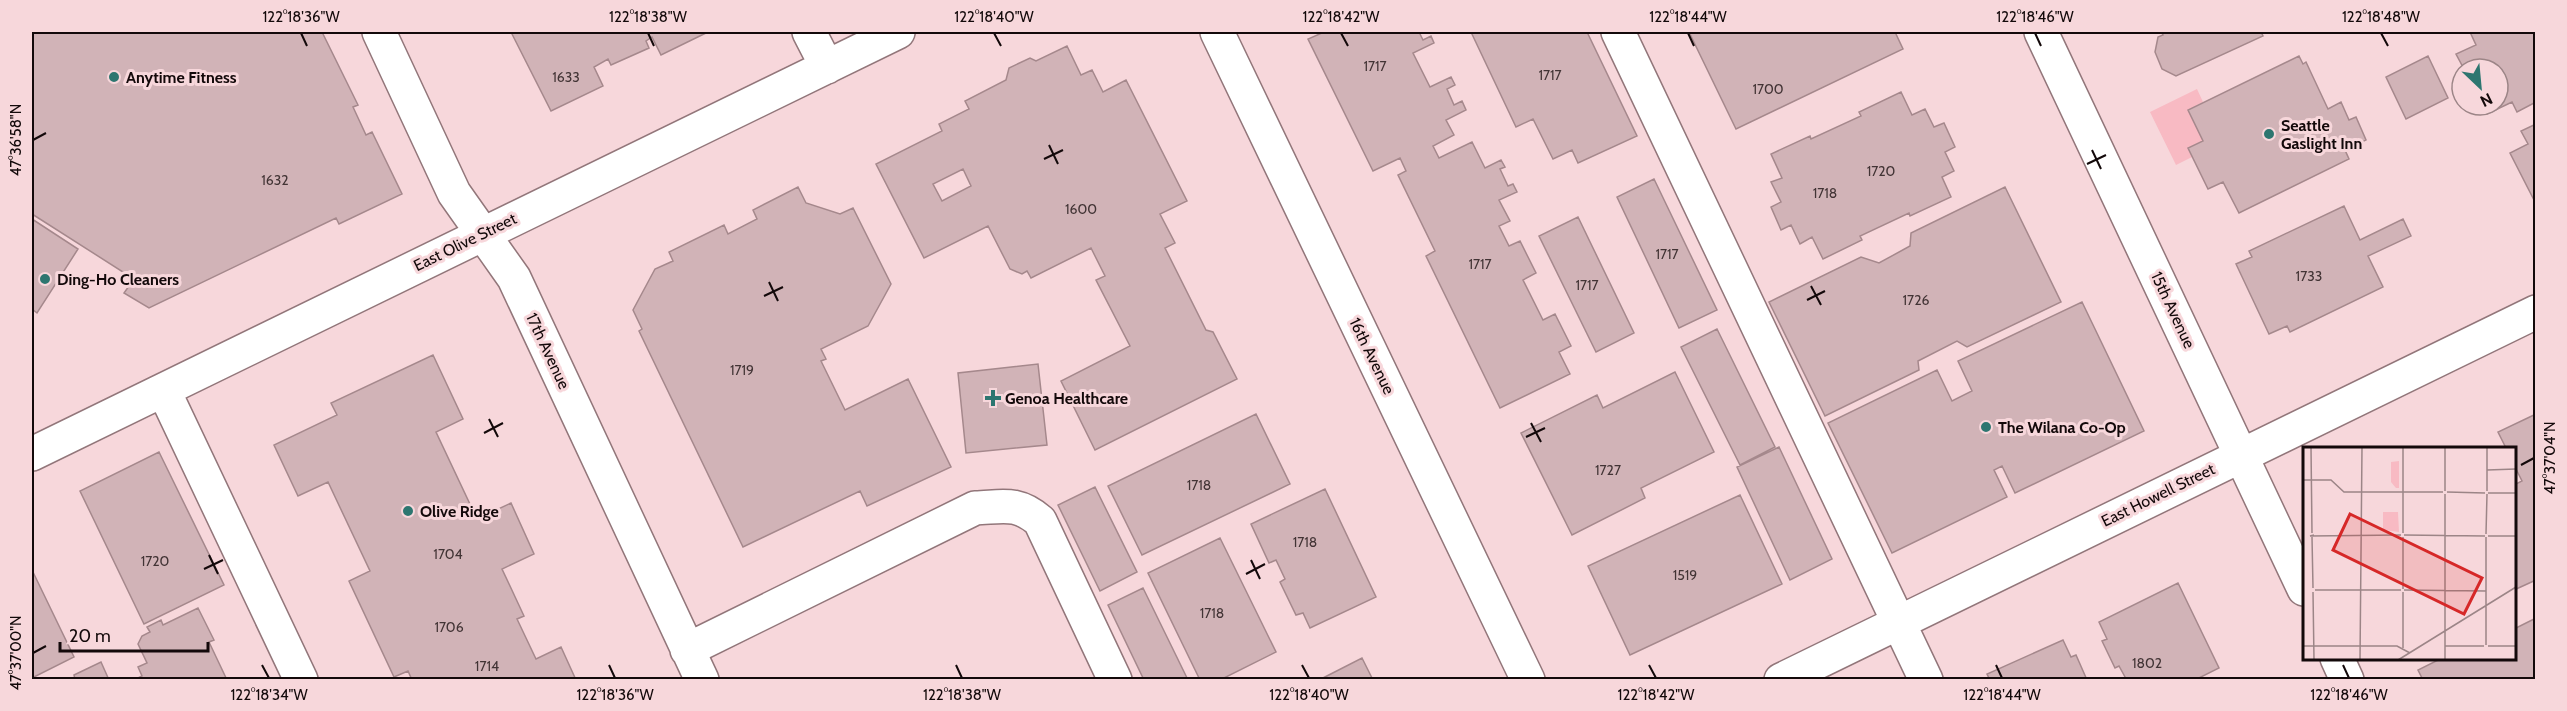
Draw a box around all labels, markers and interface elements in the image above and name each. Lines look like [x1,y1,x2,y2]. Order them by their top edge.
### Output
text: 122°18'36"W [262,8,340,26]
text: 122°18'38"W [609,8,688,26]
text: 122°18'40"W [954,8,1035,26]
text: 122°18'42"W [1303,8,1380,26]
text: 122°18'44"W [1649,8,1728,26]
text: 122°18'46"W [1996,8,2075,26]
text: 122°18'48"W [2342,8,2421,26]
house number: 1717 [1363,57,1387,75]
north arrow [2450,57,2510,117]
house number: 1717 [1538,66,1562,84]
place label: Anytime Fitness [126,68,237,87]
house number: 1633 [552,68,580,86]
marker: Anytime Fitness [107,70,121,84]
house number: 1700 [1752,80,1784,98]
text: N [2477,89,2496,111]
text: 47°36'58"N [7,104,25,176]
place label: Seattle Gaslight Inn [2281,116,2362,153]
marker: Seattle Gaslight Inn [2262,127,2276,141]
house number: 1720 [1867,162,1896,180]
house number: 1632 [261,171,289,189]
house number: 1718 [1813,184,1837,202]
house number: 1600 [1065,200,1097,218]
street label: East Olive Street [410,209,520,275]
house number: 1717 [1655,245,1679,263]
house number: 1717 [1468,255,1492,273]
house number: 1733 [2296,267,2322,285]
street label: 15th Avenue [2147,269,2199,351]
place label: Ding-Ho Cleaners [57,270,179,289]
marker: Ding-Ho Cleaners [38,272,52,286]
house number: 1717 [1575,276,1599,294]
house number: 1726 [1903,291,1929,309]
street label: 17th Avenue [522,310,574,392]
street label: 16th Avenue [1345,315,1399,397]
house number: 1719 [730,361,754,379]
place label: Genoa Healthcare [1005,389,1128,408]
marker: Genoa Healthcare [986,391,1000,405]
place label: The Wilana Co-Op [1998,418,2126,437]
marker: The Wilana Co-Op [1979,420,1993,434]
text: 47°37'04"N [2541,421,2559,495]
inset map [2303,447,2516,660]
street label: East Howell Street [2098,459,2218,531]
house number: 1727 [1595,461,1621,479]
house number: 1718 [1187,476,1211,494]
place label: Olive Ridge [420,502,499,521]
marker: Olive Ridge [401,504,415,518]
house number: 1718 [1293,533,1317,551]
house number: 1704 [433,545,463,563]
house number: 1720 [141,552,170,570]
house number: 1519 [1673,566,1697,584]
house number: 1718 [1200,604,1224,622]
text: 47°37'00"N [7,615,25,691]
scale bar [60,615,208,653]
house number: 1706 [434,618,464,636]
text: 20 m [69,625,111,647]
house number: 1802 [2132,654,2162,672]
house number: 1714 [475,657,499,675]
text: 122°18'34"W [230,686,308,704]
text: 122°18'36"W [576,686,654,704]
text: 122°18'38"W [923,686,1002,704]
text: 122°18'40"W [1269,686,1350,704]
text: 122°18'42"W [1618,686,1695,704]
text: 122°18'44"W [1963,686,2042,704]
text: 122°18'46"W [2310,686,2389,704]

